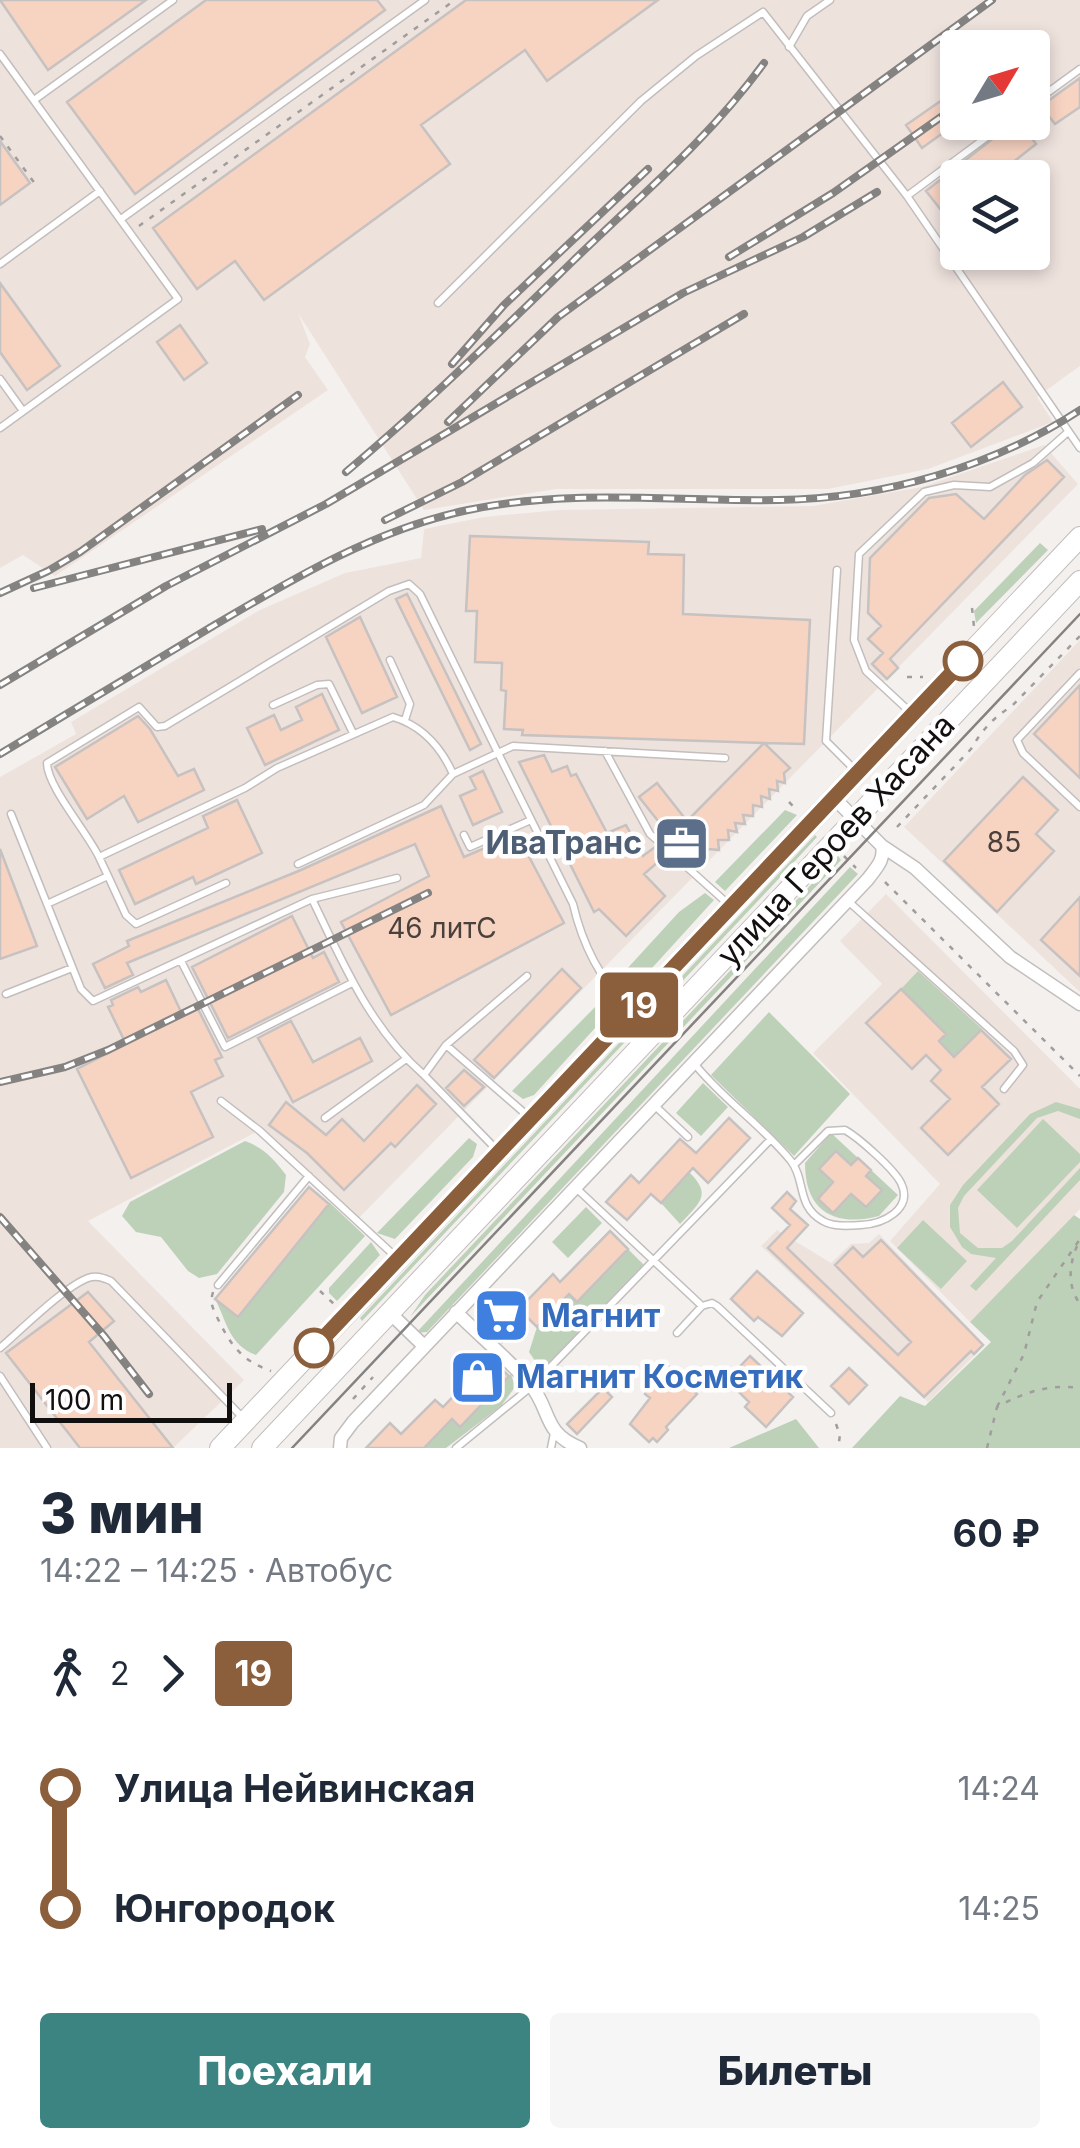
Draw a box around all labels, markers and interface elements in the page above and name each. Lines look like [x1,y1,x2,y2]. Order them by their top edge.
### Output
north arrow [940,30,1050,140]
map controls [940,30,1050,270]
button: layers [940,160,1050,270]
unlabelled marker [944,642,982,680]
street label: улица Героев Хасана [709,705,963,974]
office icon: ИваТранс [651,813,711,873]
place label: ИваТранс [485,823,642,862]
house number: 85 [987,825,1021,859]
house number: 46 литС [387,911,497,945]
line badge: 19 [594,972,684,1038]
text: 19 [620,984,658,1026]
supermarket icon: Магнит [472,1286,532,1346]
place label: Магнит [541,1296,661,1335]
unlabelled marker [295,1329,333,1367]
shop icon: Магнит Косметик [447,1347,507,1407]
place label: Магнит Косметик [516,1357,804,1396]
scale bar [30,1378,232,1422]
text: 100 m [45,1383,124,1417]
text: 3 мин [40,1480,204,1546]
text: 60 ₽ [953,1510,1040,1556]
text: 14:22 – 14:25 · Автобус [40,1551,393,1590]
icon: walk [40,1646,95,1701]
icon: forward [145,1646,200,1701]
text: 19 [235,1652,272,1694]
text: 2 [110,1654,130,1693]
text: Улица Нейвинская [114,1765,475,1811]
text: 14:24 [957,1769,1040,1808]
text: Юнгородок [114,1885,335,1931]
text: 14:25 [958,1889,1040,1928]
button: Поехали [40,2013,530,2128]
button: Билеты [550,2013,1040,2128]

